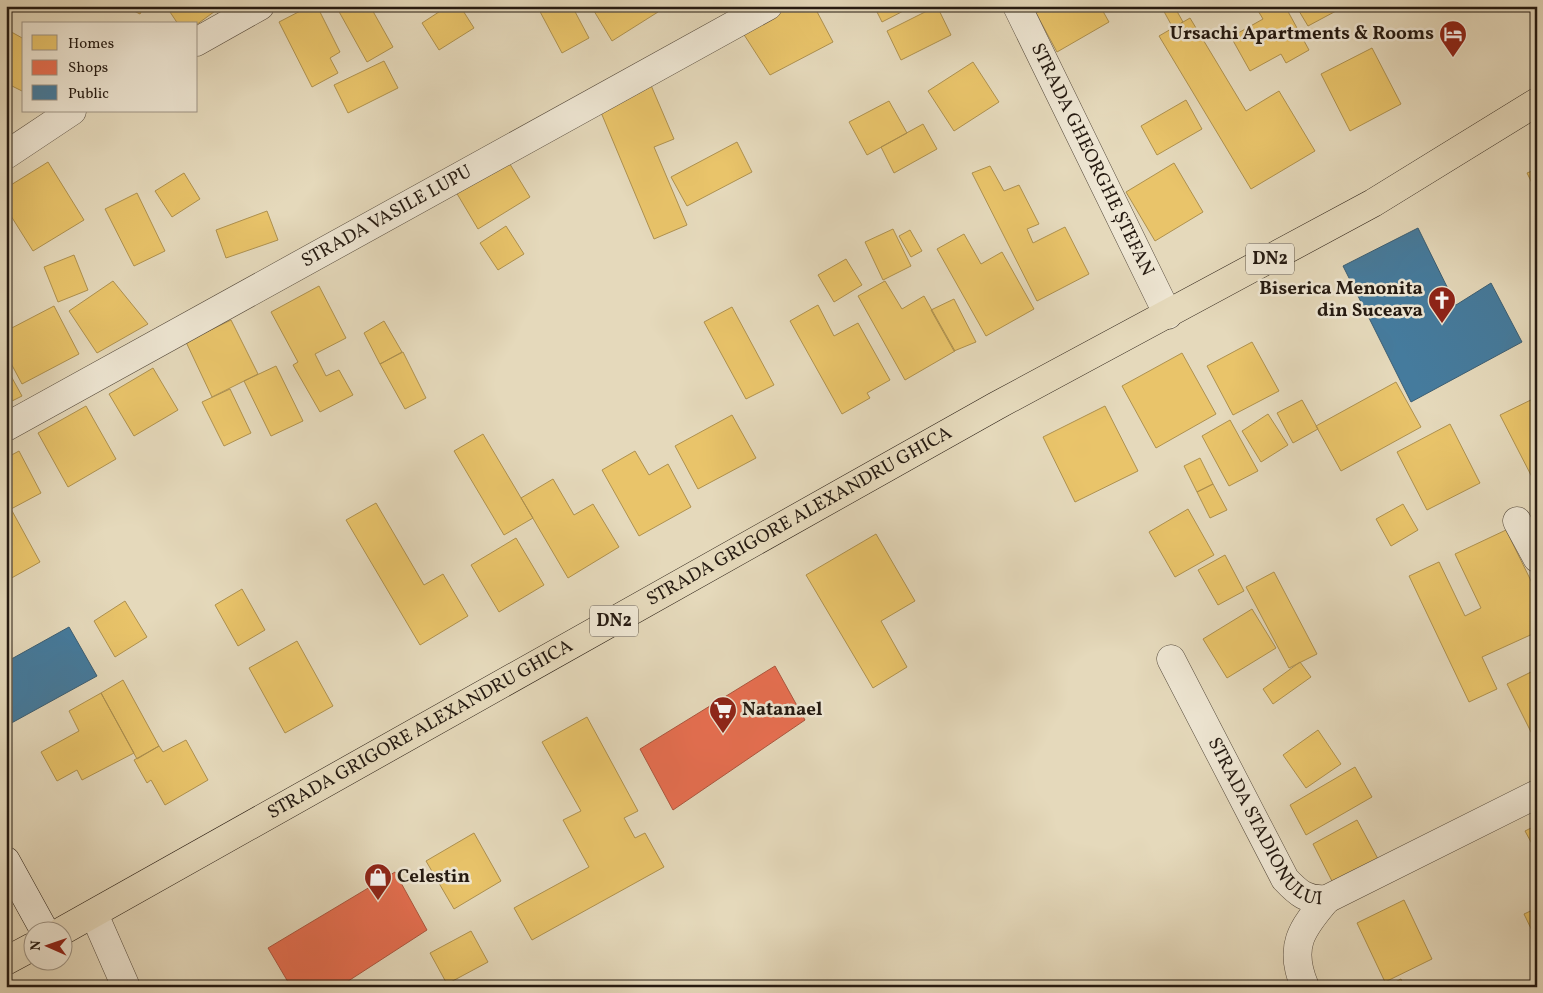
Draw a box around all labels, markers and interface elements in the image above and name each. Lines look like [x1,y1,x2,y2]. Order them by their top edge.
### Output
hotel icon: Ursachi Apartments & Rooms [1438,19,1468,58]
place label: Ursachi Apartments & Rooms [1170,21,1434,47]
legend [22,22,198,112]
text: Homes [68,34,114,55]
street label: STRADA GHEORGHE ȘTEFAN [1024,39,1160,280]
text: Shops [68,58,108,79]
text: Public [68,84,109,105]
street label: STRADA VASILE LUPU [297,159,477,274]
road number: DN2 [1246,243,1294,274]
place label: Biserica Menonita din Suceava [1259,276,1423,324]
church icon: Biserica Menonita din Suceava [1427,285,1457,324]
street label: STRADA GRIGORE ALEXANDRU GHICA [642,420,957,613]
road number: DN2 [590,606,638,636]
street label: STRADA GRIGORE ALEXANDRU GHICA [263,633,578,826]
supermarket icon: Natanael [708,695,738,734]
place label: Natanael [742,697,823,723]
street label: STRADA STADIONULUI [1201,733,1323,912]
shop icon: Celestin [363,862,393,901]
place label: Celestin [397,864,470,890]
north arrow [22,920,72,970]
text: N [27,940,46,951]

